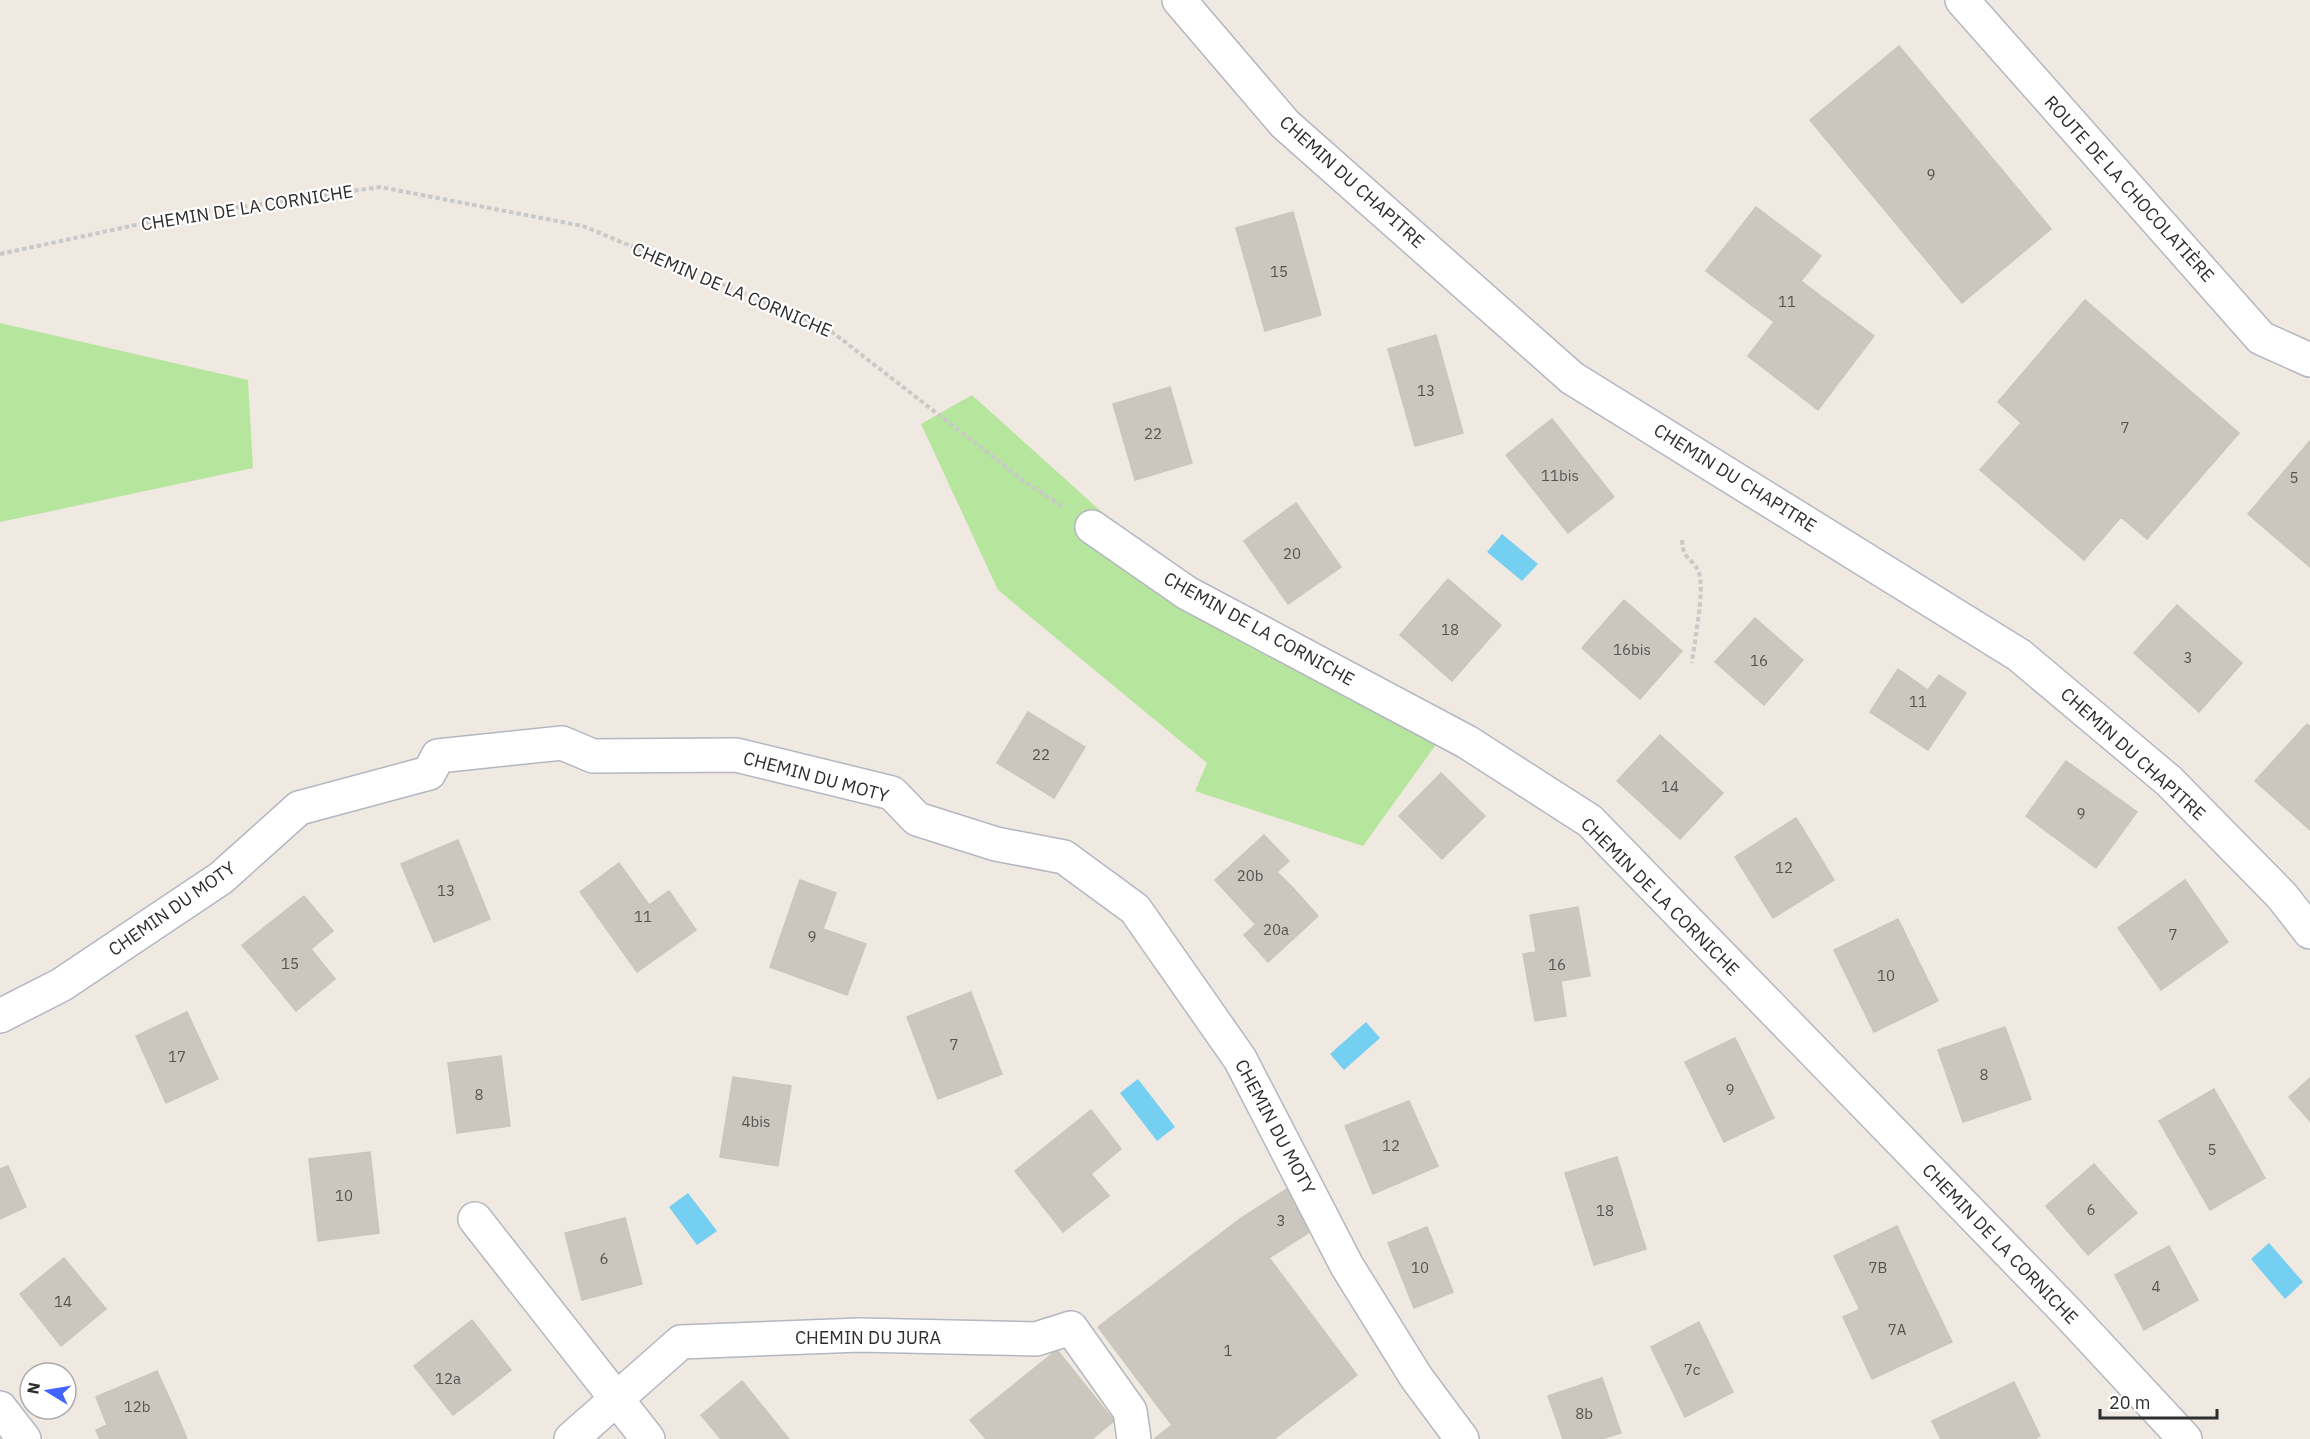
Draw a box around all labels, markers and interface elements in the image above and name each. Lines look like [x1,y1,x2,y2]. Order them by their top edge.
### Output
street label: ROUTE DE LA CHOCOLATIÈRE [2039,91,2219,287]
street label: CHEMIN DU CHAPITRE [1275,110,1430,253]
house number: 9 [1926,165,1936,184]
street label: CHEMIN DE LA CORNICHE [139,179,355,236]
street label: CHEMIN DE LA CORNICHE [629,237,835,342]
house number: 15 [1270,262,1288,281]
house number: 11 [1778,292,1796,311]
house number: 13 [1417,381,1435,400]
street label: CHEMIN DU CHAPITRE [1650,418,1821,537]
house number: 7 [2120,418,2130,437]
house number: 22 [1144,424,1162,443]
house number: 11bis [1541,466,1579,485]
house number: 5 [2289,468,2299,487]
house number: 20 [1283,544,1301,563]
street label: CHEMIN DE LA CORNICHE [1160,566,1359,691]
house number: 18 [1441,620,1459,639]
house number: 16bis [1613,640,1651,659]
house number: 3 [2183,648,2193,667]
house number: 16 [1750,651,1768,670]
street label: CHEMIN DU CHAPITRE [2056,682,2211,825]
house number: 11 [1909,692,1927,711]
house number: 22 [1032,745,1050,764]
street label: CHEMIN DU MOTY [741,746,892,807]
house number: 14 [1661,777,1679,796]
house number: 9 [2076,804,2086,823]
street label: CHEMIN DE LA CORNICHE [1576,813,1744,981]
street label: CHEMIN DU MOTY [104,856,240,961]
house number: 12 [1775,858,1793,877]
house number: 20b [1237,866,1263,885]
house number: 13 [437,881,455,900]
house number: 11 [634,907,652,926]
house number: 20a [1263,920,1289,939]
house number: 7 [2168,925,2178,944]
house number: 9 [807,927,817,946]
house number: 15 [281,954,299,973]
house number: 16 [1548,955,1566,974]
house number: 10 [1877,966,1895,985]
house number: 7 [949,1035,959,1054]
house number: 17 [168,1047,186,1066]
street label: CHEMIN DU MOTY [1230,1055,1321,1199]
house number: 8 [1979,1065,1989,1084]
house number: 9 [1725,1080,1735,1099]
house number: 8 [474,1085,484,1104]
house number: 4bis [742,1112,770,1131]
house number: 12 [1382,1136,1400,1155]
house number: 5 [2207,1140,2217,1159]
street label: CHEMIN DE LA CORNICHE [1918,1158,2083,1329]
house number: 10 [335,1186,353,1205]
house number: 6 [2086,1200,2096,1219]
house number: 18 [1596,1201,1614,1220]
house number: 3 [1276,1211,1286,1230]
house number: 6 [599,1249,609,1268]
house number: 10 [1411,1258,1429,1277]
house number: 7B [1869,1258,1887,1277]
house number: 4 [2151,1277,2161,1296]
house number: 14 [54,1292,72,1311]
house number: 7A [1888,1320,1907,1339]
street label: CHEMIN DU JURA [795,1326,942,1349]
house number: 1 [1223,1341,1233,1360]
house number: 7c [1684,1360,1701,1379]
north arrow [18,1361,78,1421]
house number: 12a [435,1369,461,1388]
text: N [22,1381,44,1396]
scale bar [2100,1382,2217,1420]
text: 20 m [2109,1391,2151,1414]
house number: 12b [124,1397,150,1416]
house number: 8b [1575,1404,1593,1423]

